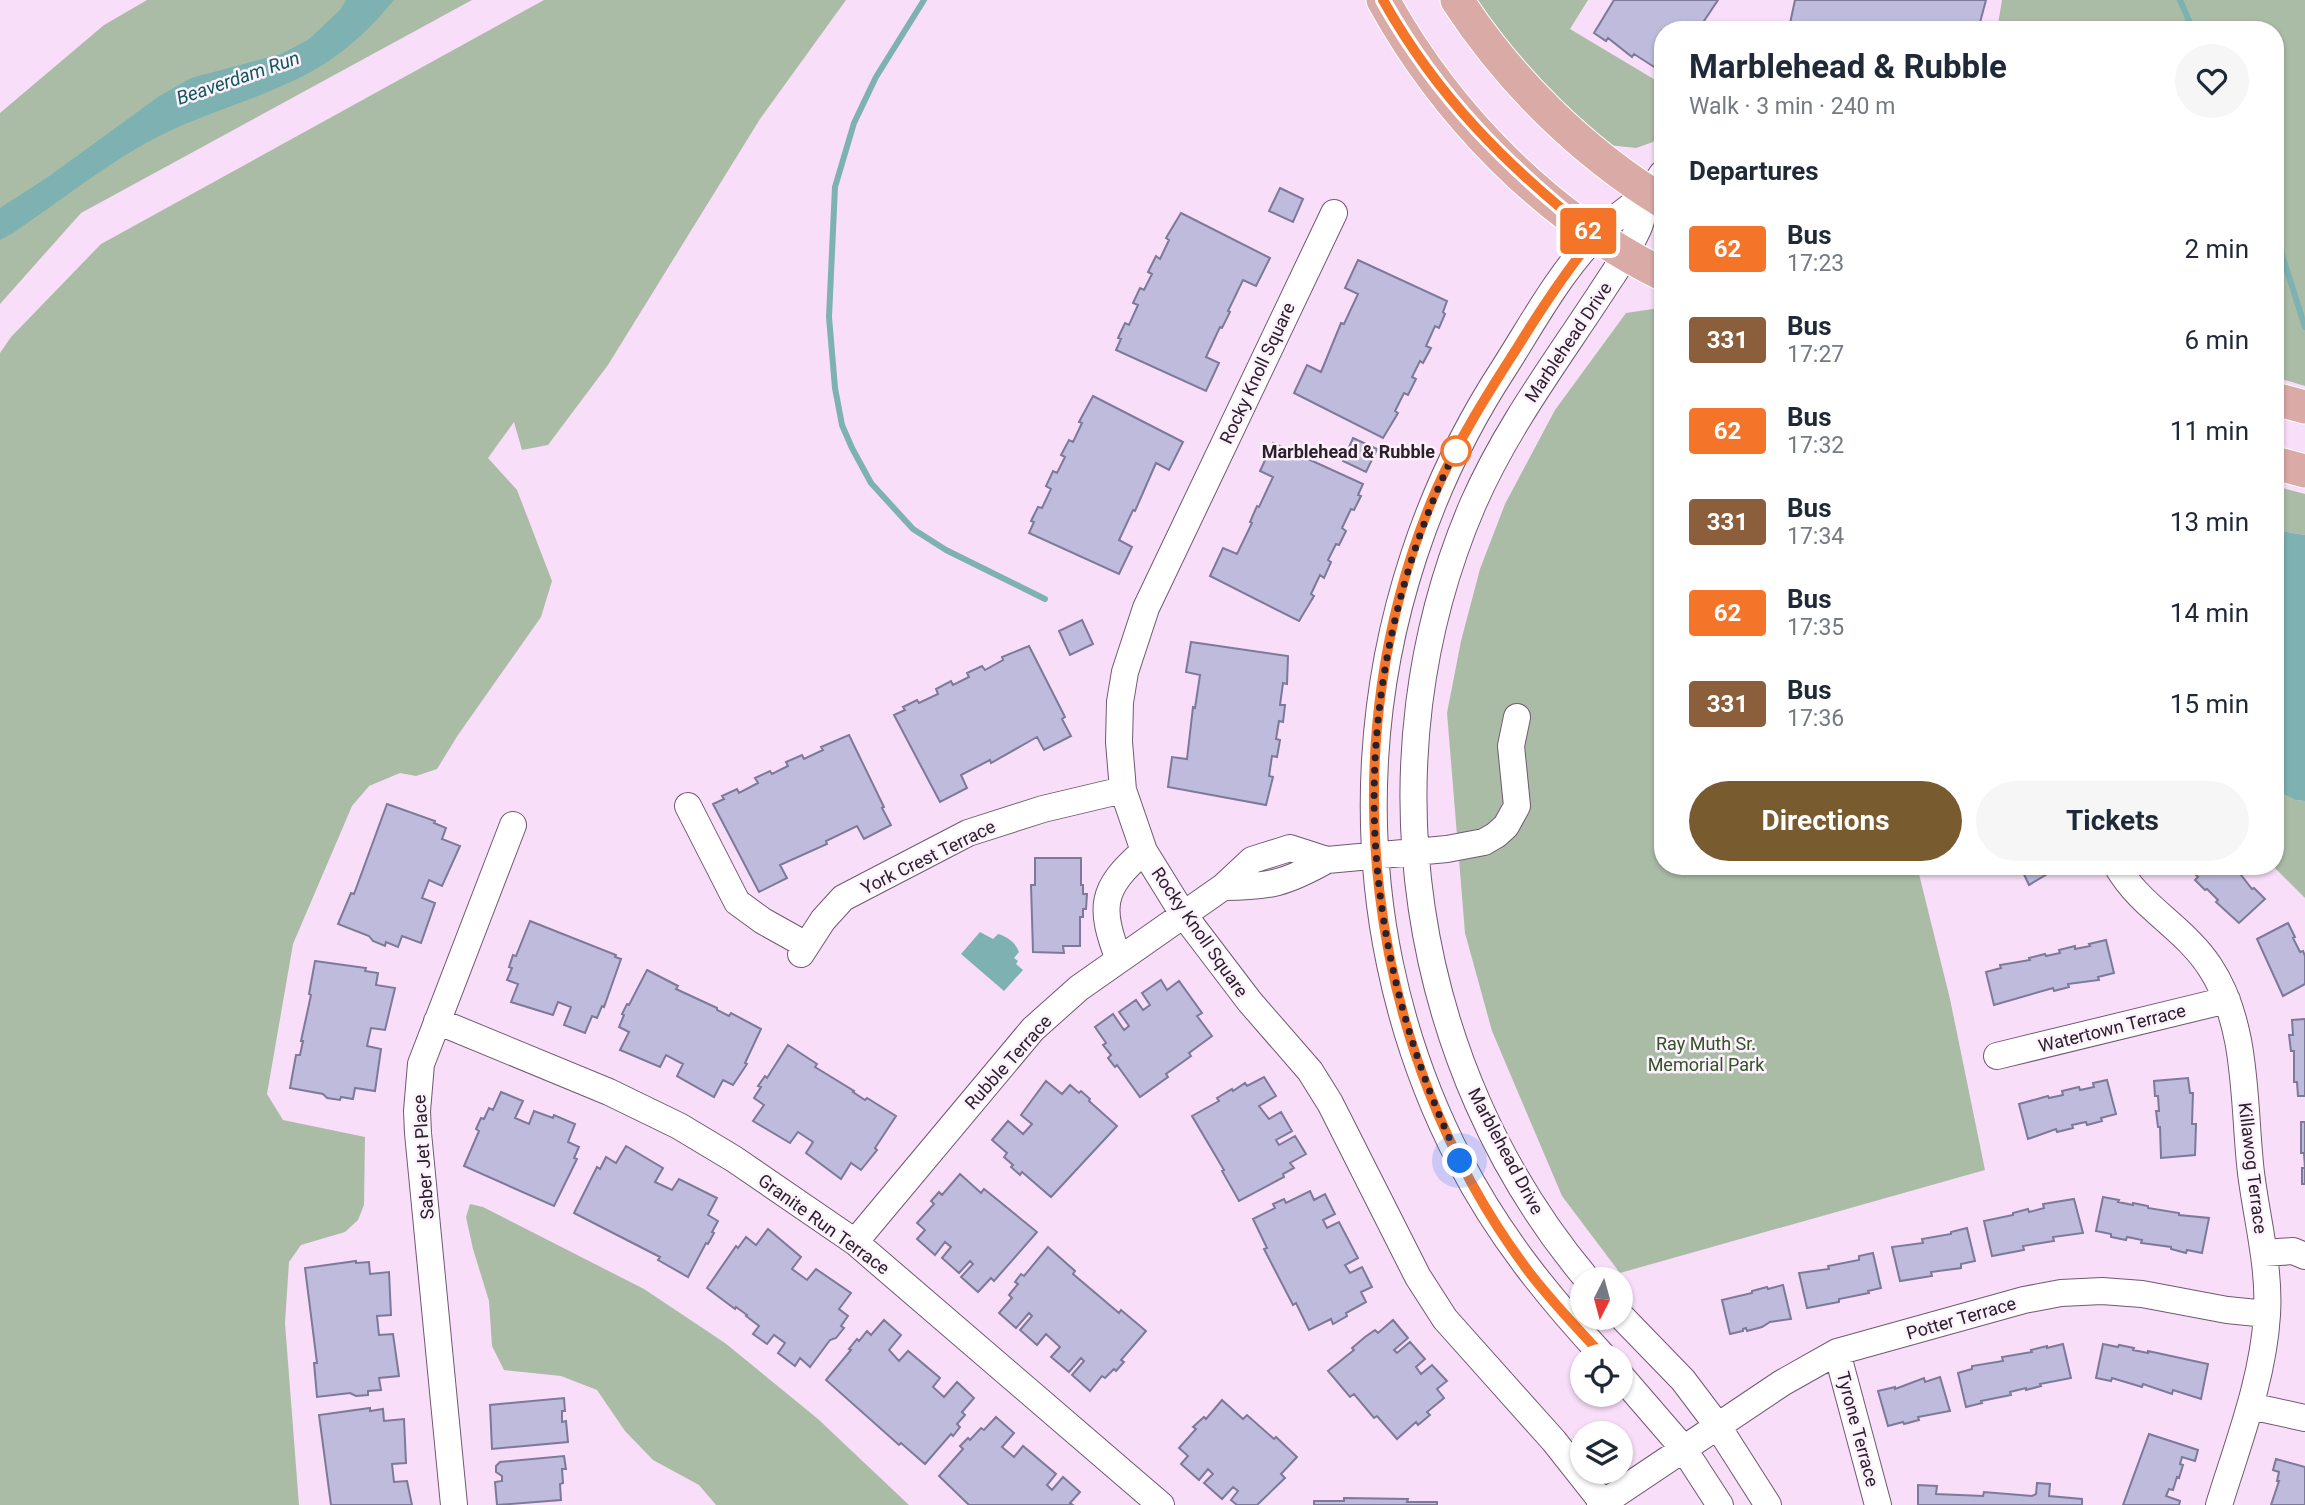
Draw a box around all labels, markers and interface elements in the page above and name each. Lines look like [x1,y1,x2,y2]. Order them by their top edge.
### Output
button: heart [2175,44,2249,118]
water label: Beaverdam Run [173,46,303,110]
text: Marblehead & Rubble [1689,47,2007,86]
text: Walk · 3 min · 240 m [1689,93,1895,120]
text: Departures [1689,156,1819,186]
line badge: 62 [1556,208,1620,254]
text: 62 [1574,217,1602,245]
text: Bus [1787,220,1832,250]
text: 2 min [2184,234,2249,264]
text: 62 [1714,235,1741,263]
text: 17:23 [1787,250,1844,277]
street label: Marblehead Drive [1520,278,1616,406]
street label: Rocky Knoll Square [1215,299,1299,447]
text: Bus [1787,311,1832,341]
text: 6 min [2184,325,2249,355]
text: 331 [1707,326,1748,354]
text: 17:27 [1787,341,1844,368]
text: Bus [1787,402,1832,432]
text: 11 min [2170,416,2249,446]
text: 62 [1714,417,1741,445]
text: 17:32 [1787,432,1844,459]
marker: Marblehead & Rubble [1441,436,1471,466]
place label: Marblehead & Rubble [1262,441,1435,462]
text: Bus [1787,493,1832,523]
text: 13 min [2170,507,2249,537]
text: 331 [1707,508,1748,536]
text: 17:34 [1787,523,1844,550]
text: Bus [1787,584,1832,614]
text: 14 min [2170,598,2249,628]
text: 62 [1714,599,1741,627]
text: 17:35 [1787,614,1844,641]
text: Bus [1787,675,1832,705]
text: 15 min [2170,689,2249,719]
text: 331 [1707,690,1748,718]
text: 17:36 [1787,705,1844,732]
button: Directions [1689,781,1962,861]
button: Tickets [1976,781,2249,861]
street label: York Crest Terrace [857,815,999,899]
street label: Rocky Knoll Square [1147,863,1253,1001]
street label: Watertown Terrace [2036,1000,2188,1056]
street label: Rubble Terrace [960,1011,1056,1113]
park label: Ray Muth Sr. Memorial Park [1648,1033,1765,1075]
street label: Marblehead Drive [1464,1084,1548,1218]
street label: Saber Jet Place [408,1094,438,1220]
street label: Killawog Terrace [2235,1101,2271,1235]
your location [1442,1143,1477,1178]
street label: Granite Run Terrace [754,1169,894,1279]
north arrow [1570,1267,1633,1330]
map controls [1570,1267,1633,1484]
street label: Potter Terrace [1904,1292,2018,1344]
button: locate [1570,1344,1633,1407]
street label: Tyrone Terrace [1833,1369,1883,1489]
button: layers [1570,1421,1633,1484]

